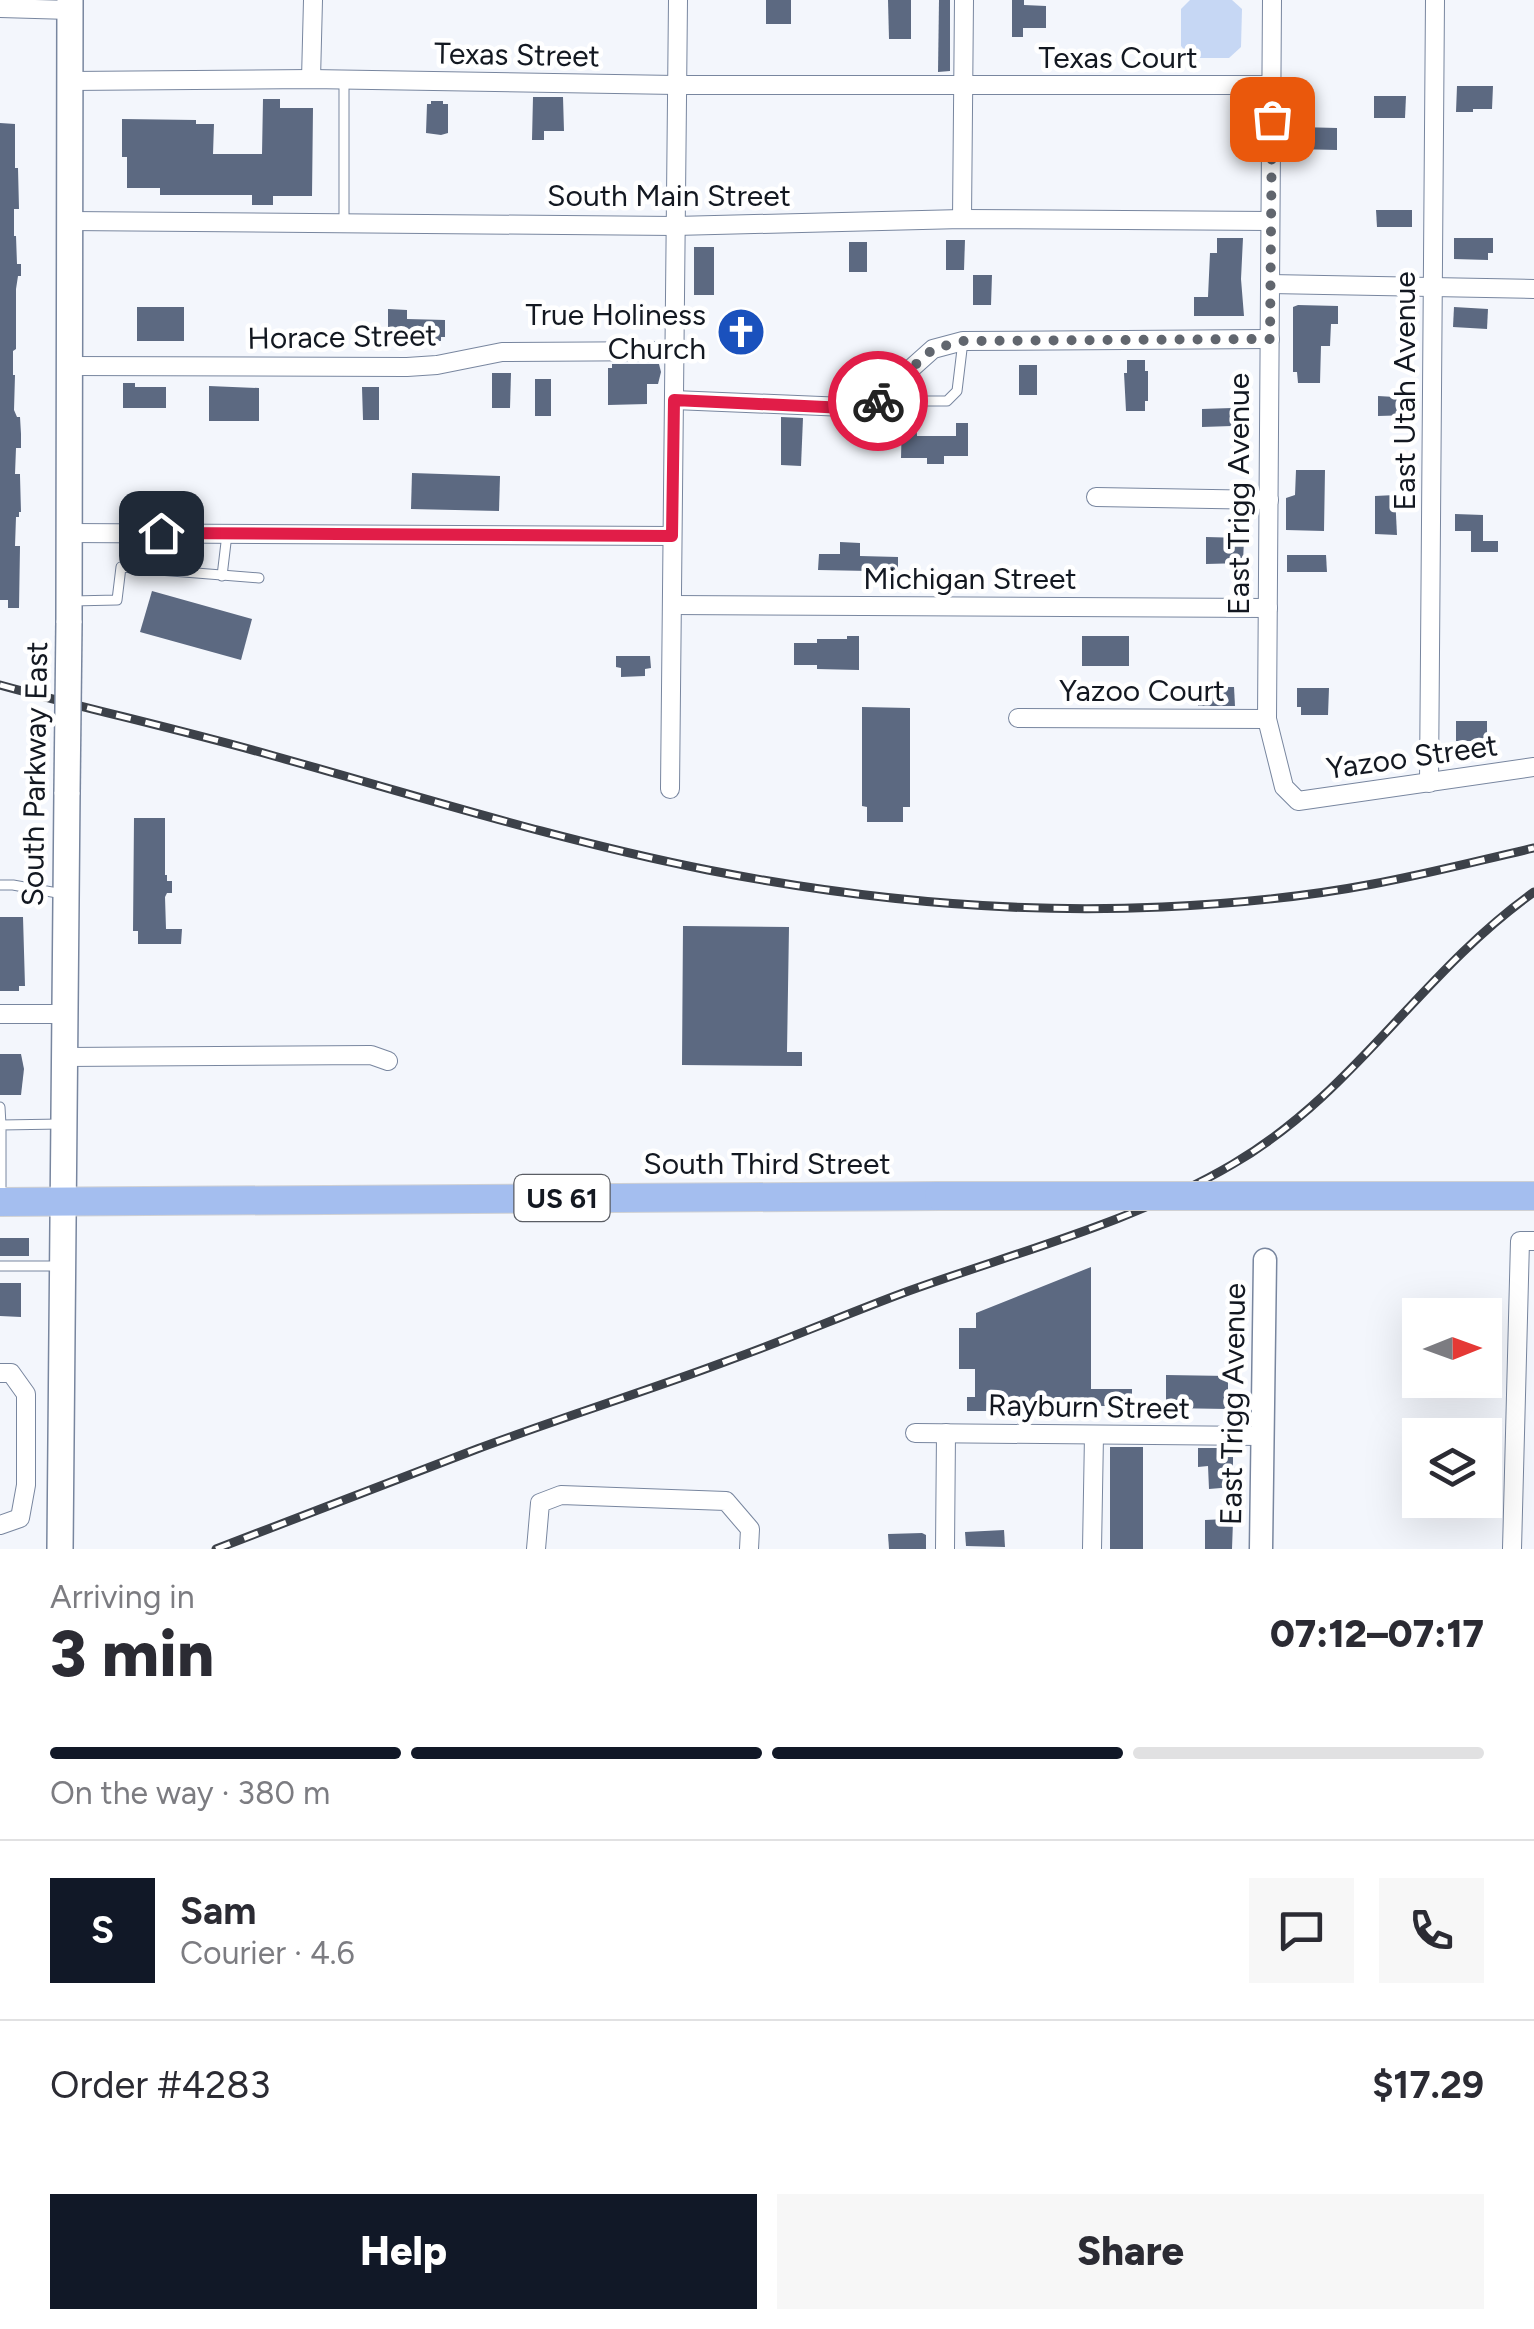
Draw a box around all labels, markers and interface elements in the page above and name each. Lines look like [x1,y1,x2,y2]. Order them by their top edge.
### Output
street label: Texas Street [434,35,600,74]
street label: Texas Court [1039,39,1197,76]
pin [1230,77,1315,162]
icon: bag [1245,92,1300,147]
street label: South Main Street [547,177,791,214]
street label: East Utah Avenue [1386,271,1423,511]
place label: True Holiness Church [526,296,706,367]
church icon: True Holiness Church [715,306,767,358]
street label: Horace Street [247,316,437,357]
courier [828,351,928,451]
street label: East Trigg Avenue [1220,373,1257,615]
icon: bike [851,374,906,429]
pin [119,491,204,576]
icon: home [134,506,189,561]
street label: Michigan Street [863,560,1077,597]
street label: South Parkway East [14,641,55,907]
street label: Yazoo Court [1059,672,1225,709]
street label: Yazoo Street [1324,726,1500,787]
street label: South Third Street [643,1145,891,1182]
road number: US 61 [514,1175,610,1221]
street label: East Trigg Avenue [1212,1283,1253,1525]
north arrow [1402,1298,1502,1398]
map controls [1402,1298,1502,1518]
street label: Rayburn Street [988,1386,1190,1427]
button: layers [1402,1418,1502,1518]
text: Arriving in [50,1578,195,1616]
text: 07:12–07:17 [1270,1611,1484,1657]
text: 3 min [50,1614,214,1692]
text: On the way · 380 m [50,1774,330,1812]
button: chat [1249,1878,1354,1983]
button: phone [1379,1878,1484,1983]
text: Sam [180,1888,256,1934]
text: S [91,1907,114,1953]
text: Courier · 4.6 [180,1934,355,1972]
text: Order #4283 [50,2062,270,2108]
text: $17.29 [1372,2062,1484,2108]
button: Help [50,2194,757,2309]
button: Share [777,2194,1484,2309]

